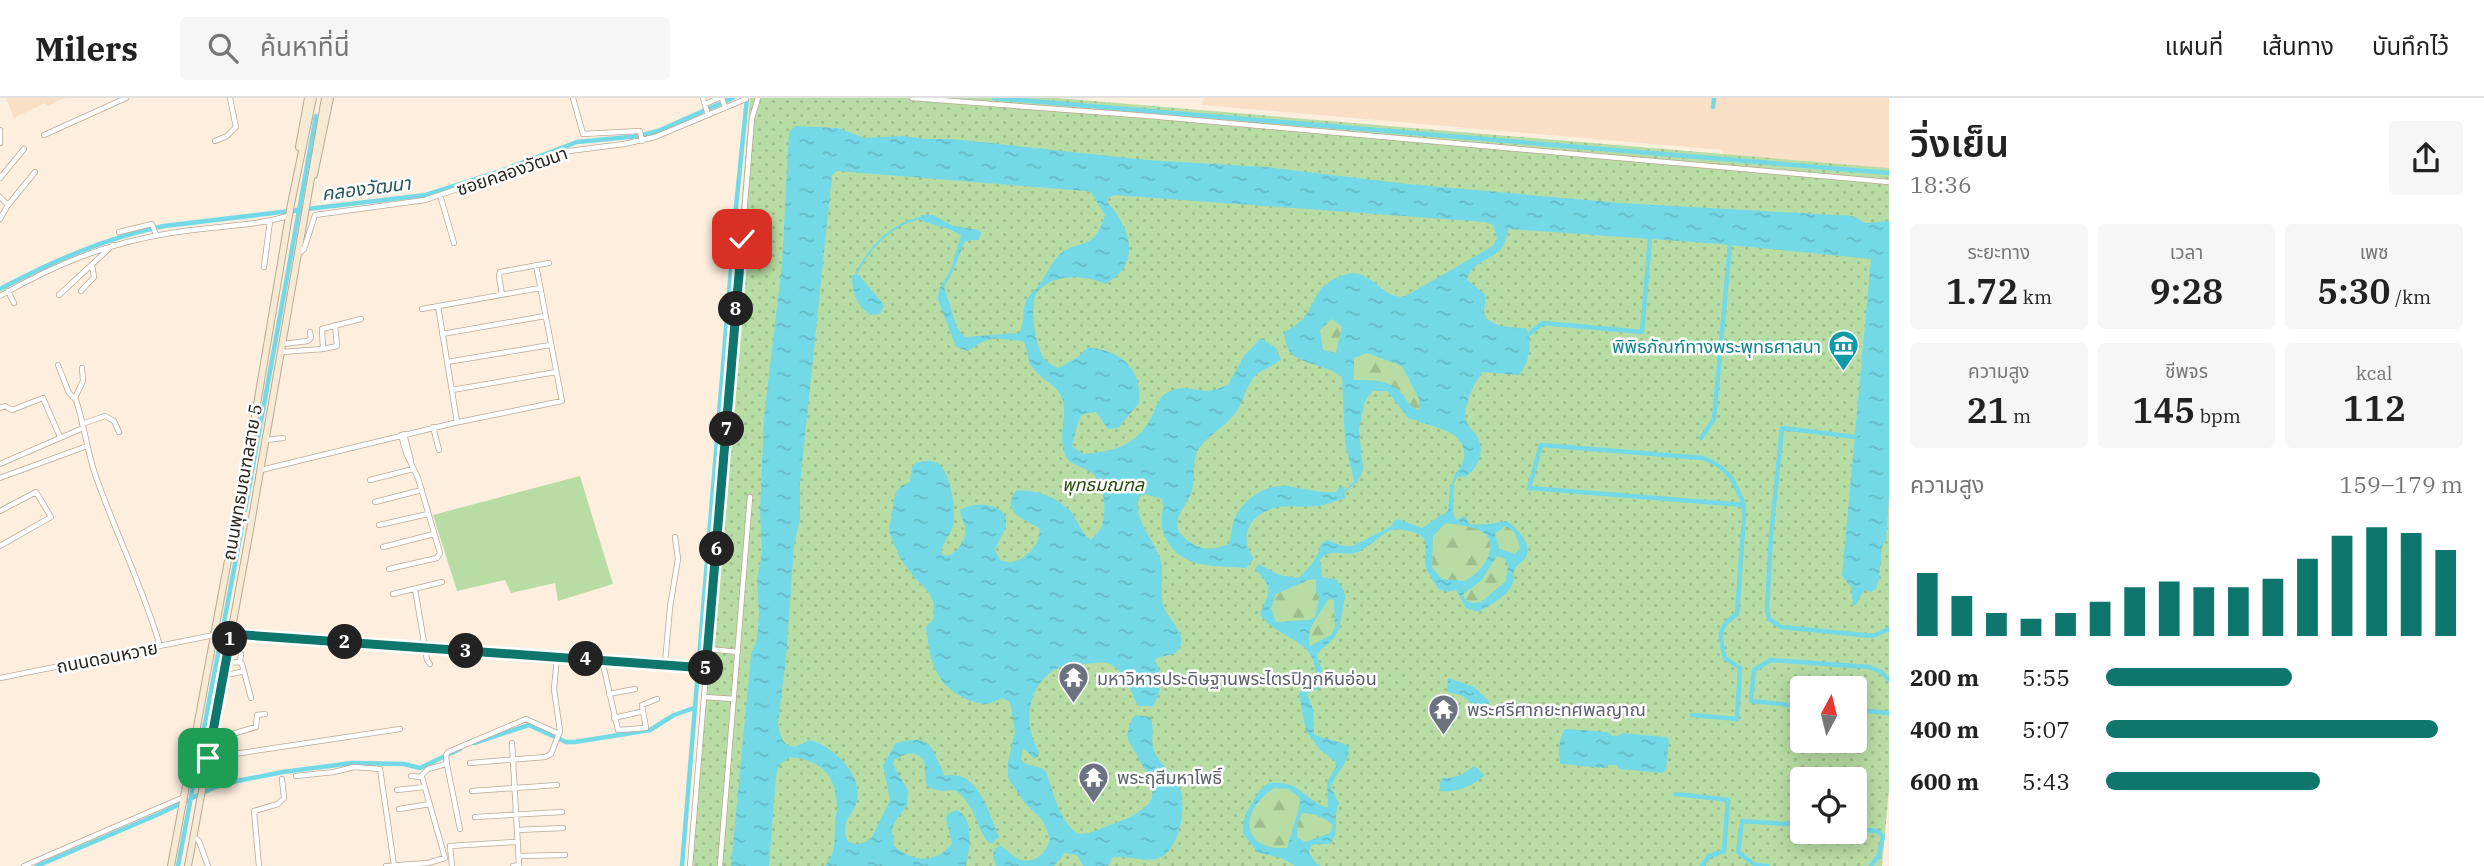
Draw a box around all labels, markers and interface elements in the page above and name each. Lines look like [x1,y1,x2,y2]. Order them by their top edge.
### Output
search box [180,17,670,80]
text: Milers [35,27,138,70]
icon: search [204,29,242,67]
text: ค้นหาที่นี่ [260,29,350,63]
text: แผนที่ [2165,30,2223,62]
text: เส้นทาง [2261,30,2334,62]
text: บันทึกไว้ [2372,30,2449,62]
text: วิ่งเย็น [1910,118,2009,167]
button: share [2389,121,2463,195]
street label: ซอยคลองวัฒนา [454,141,570,201]
text: 18:36 [1910,169,1972,199]
water label: คลองวัฒนา [320,170,413,205]
pin [712,209,772,269]
icon: check [723,220,761,258]
text: ระยะทาง [1967,240,2030,264]
text: เวลา [2170,240,2203,264]
text: เพซ [2360,240,2389,264]
text: 1.72 [1946,268,2018,314]
text: 9:28 [2150,268,2223,314]
text: 5:30 [2317,268,2391,314]
text: km [2018,285,2052,309]
text: /km [2391,285,2431,309]
pin: 8 [718,292,754,326]
text: 8 [730,296,741,320]
museum icon: พิพิธภัณฑ์ทางพระพุทธศาสนา [1827,329,1861,373]
place label: พิพิธภัณฑ์ทางพระพุทธศาสนา [1612,335,1821,358]
text: ความสูง [1968,359,2030,383]
text: ชีพจร [2165,359,2208,383]
text: kcal [2356,361,2392,385]
text: 112 [2343,385,2406,431]
text: 21 [1967,387,2009,433]
text: 145 [2132,387,2195,433]
street label: ถนนพุทธมณฑลสาย 5 [217,402,267,562]
text: m [2009,404,2031,428]
text: bpm [2195,404,2241,428]
pin: 7 [710,412,744,446]
text: 7 [721,416,732,440]
text: ความสูง [1910,469,1984,499]
text: 159–179 m [2339,469,2463,499]
park label: พุทธมณฑล [1062,473,1145,496]
pin: 6 [700,532,734,566]
text: 6 [711,536,722,560]
pin: 1 [212,622,247,656]
pin: 2 [328,624,362,660]
text: 1 [224,626,235,650]
text: 2 [339,629,350,653]
pin: 3 [448,634,484,668]
street label: ถนนดอนหวาย [54,636,160,678]
text: 3 [460,638,471,662]
pin: 4 [568,642,604,676]
text: 4 [580,646,591,670]
pin: 5 [688,650,724,686]
text: 5 [700,655,711,679]
temple icon: มหาวิหารประดิษฐานพระไตรปิฏกหินอ่อน [1057,661,1091,705]
text: 200 m [1910,662,1979,692]
text: 5:55 [2022,662,2070,692]
place label: มหาวิหารประดิษฐานพระไตรปิฏกหินอ่อน [1097,667,1377,690]
north arrow [1790,676,1867,752]
map controls [1790,676,1867,844]
temple icon: พระศรีศากยะทศพลญาณ [1427,692,1461,736]
place label: พระศรีศากยะทศพลญาณ [1467,698,1646,721]
text: 400 m [1910,714,1979,744]
text: 5:07 [2022,714,2070,744]
pin [178,728,238,788]
icon: arrive [189,739,227,777]
temple icon: พระฤสีมหาโพธิ์ [1077,760,1111,804]
place label: พระฤสีมหาโพธิ์ [1117,766,1222,789]
text: 600 m [1910,766,1979,796]
text: 5:43 [2022,766,2070,796]
button: locate [1790,767,1867,844]

